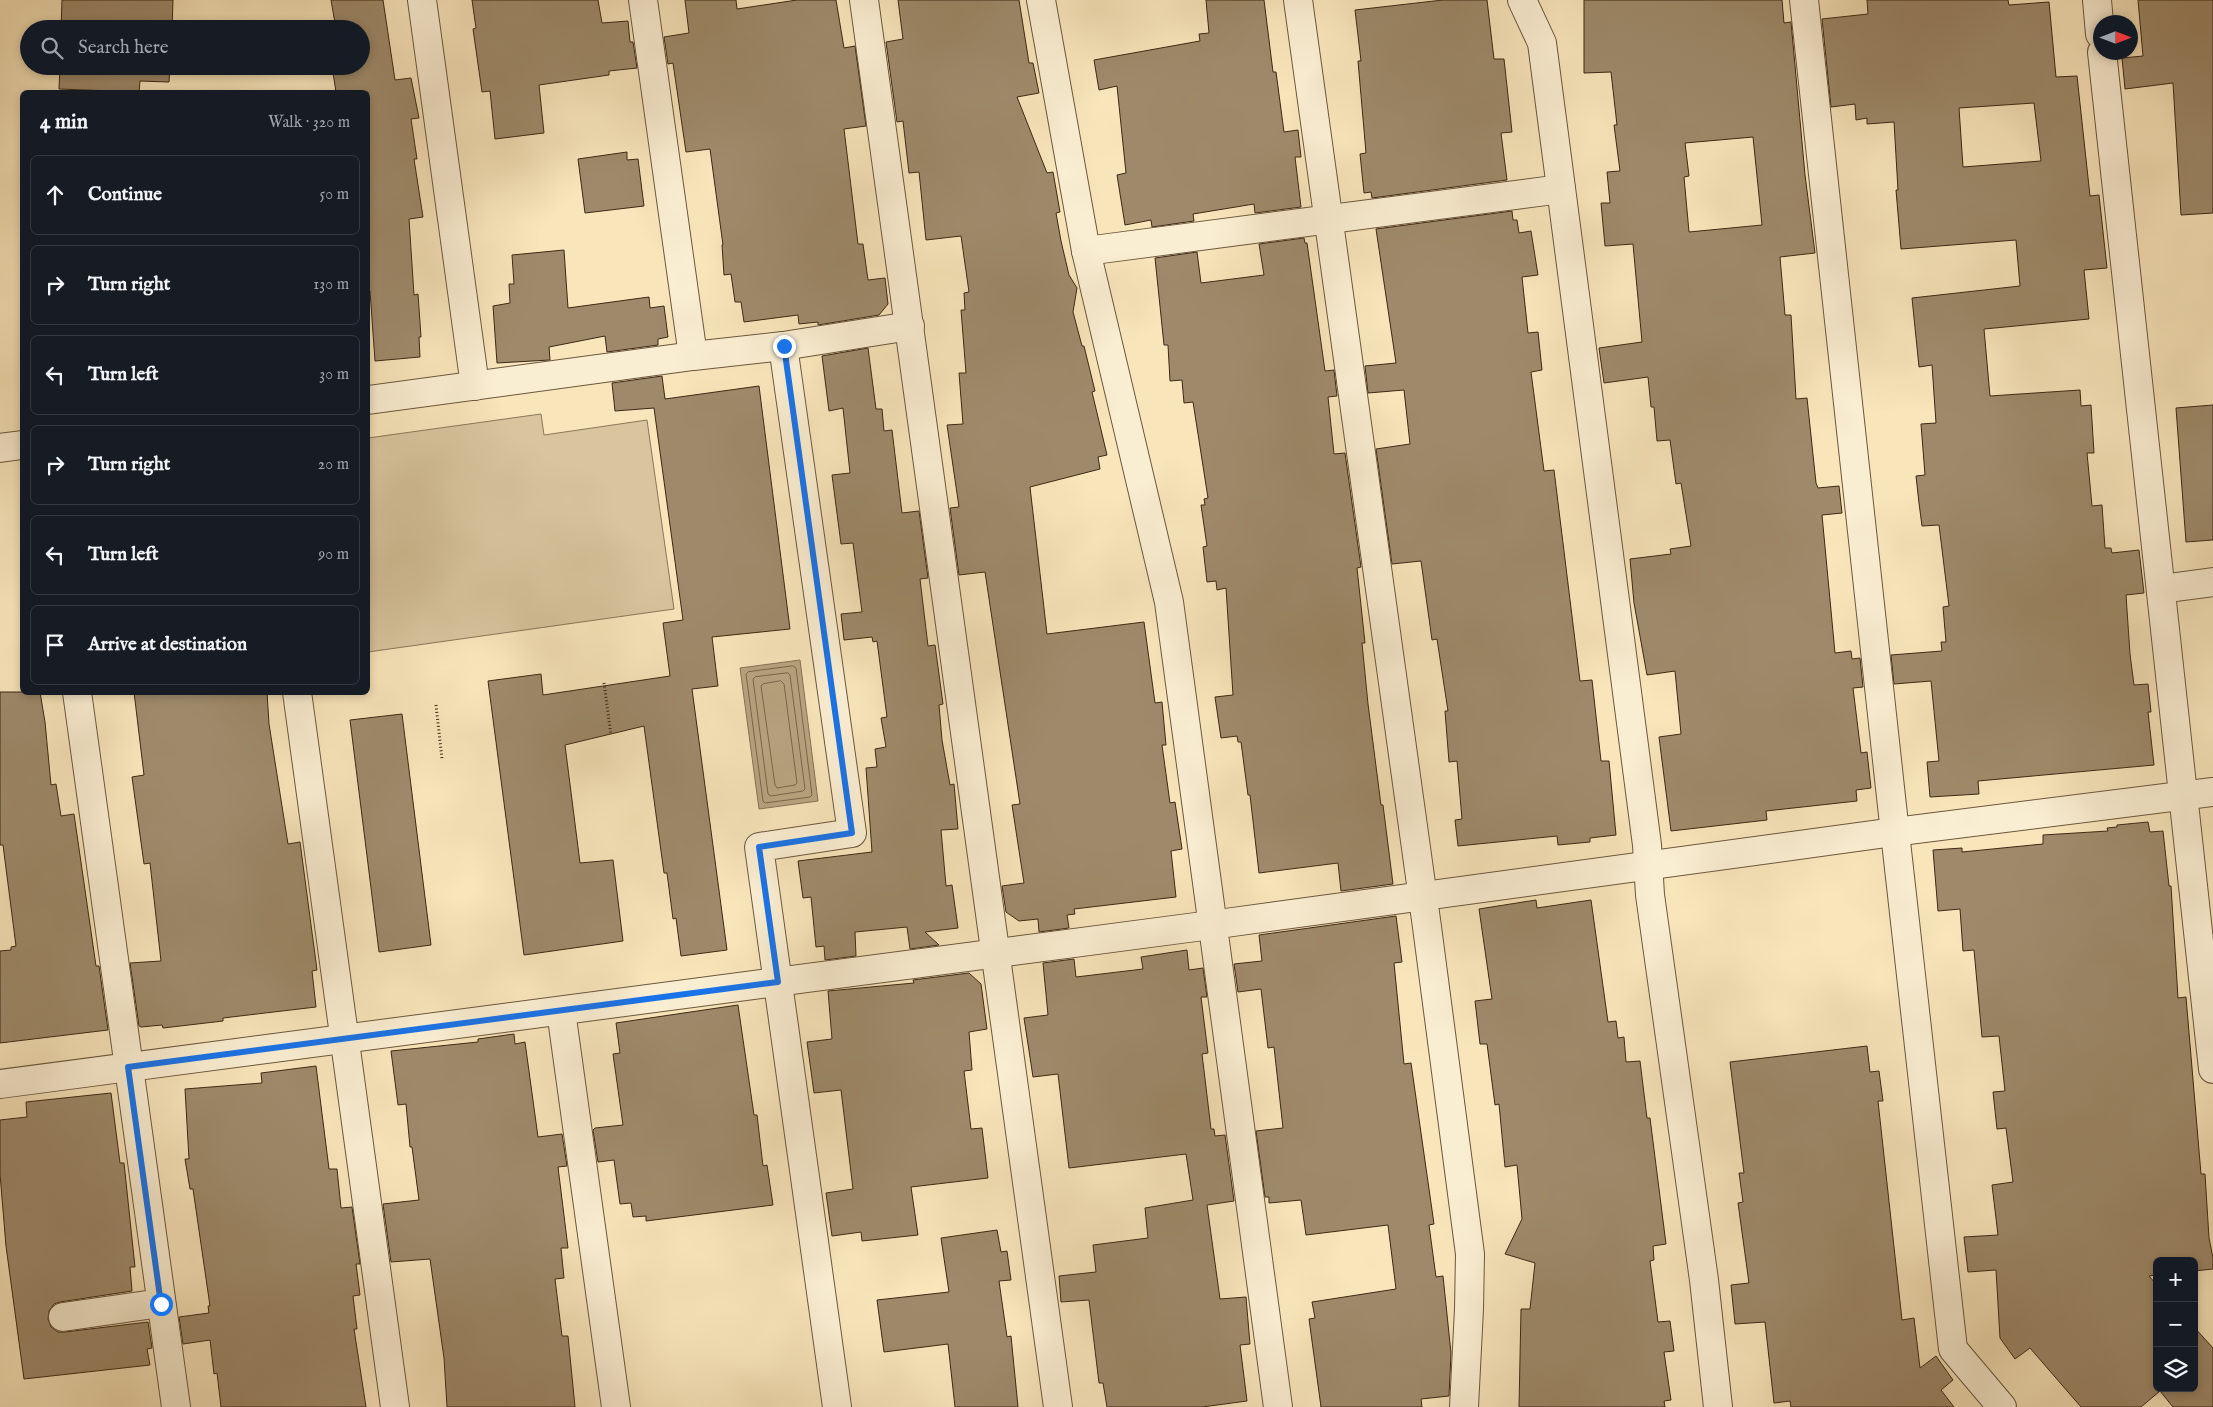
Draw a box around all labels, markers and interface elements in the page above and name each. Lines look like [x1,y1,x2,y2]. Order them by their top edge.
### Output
north arrow [2093,15,2138,60]
search box [20,20,370,75]
icon: search [38,34,66,62]
text: Search here [78,36,169,60]
text: 4 min [40,109,88,136]
text: Walk · 320 m [268,113,350,133]
icon: ahead [41,181,69,209]
text: Continue [88,183,162,207]
text: 50 m [320,185,349,205]
icon: right [41,271,69,299]
text: Turn right [88,273,170,297]
text: 130 m [313,275,349,295]
route end [773,335,796,358]
icon: left [41,361,69,389]
text: Turn left [88,363,159,387]
text: 30 m [319,365,349,385]
icon: right [41,451,69,479]
text: Turn right [88,453,170,477]
text: 20 m [318,455,349,475]
icon: left [41,541,69,569]
text: Turn left [88,543,159,567]
text: 90 m [318,545,349,565]
icon: arrive [41,631,69,659]
text: Arrive at destination [88,633,247,657]
map controls [2153,1257,2198,1392]
button: + [2153,1257,2198,1302]
route start [150,1293,173,1316]
button: − [2153,1302,2198,1347]
button: layers [2153,1347,2198,1392]

